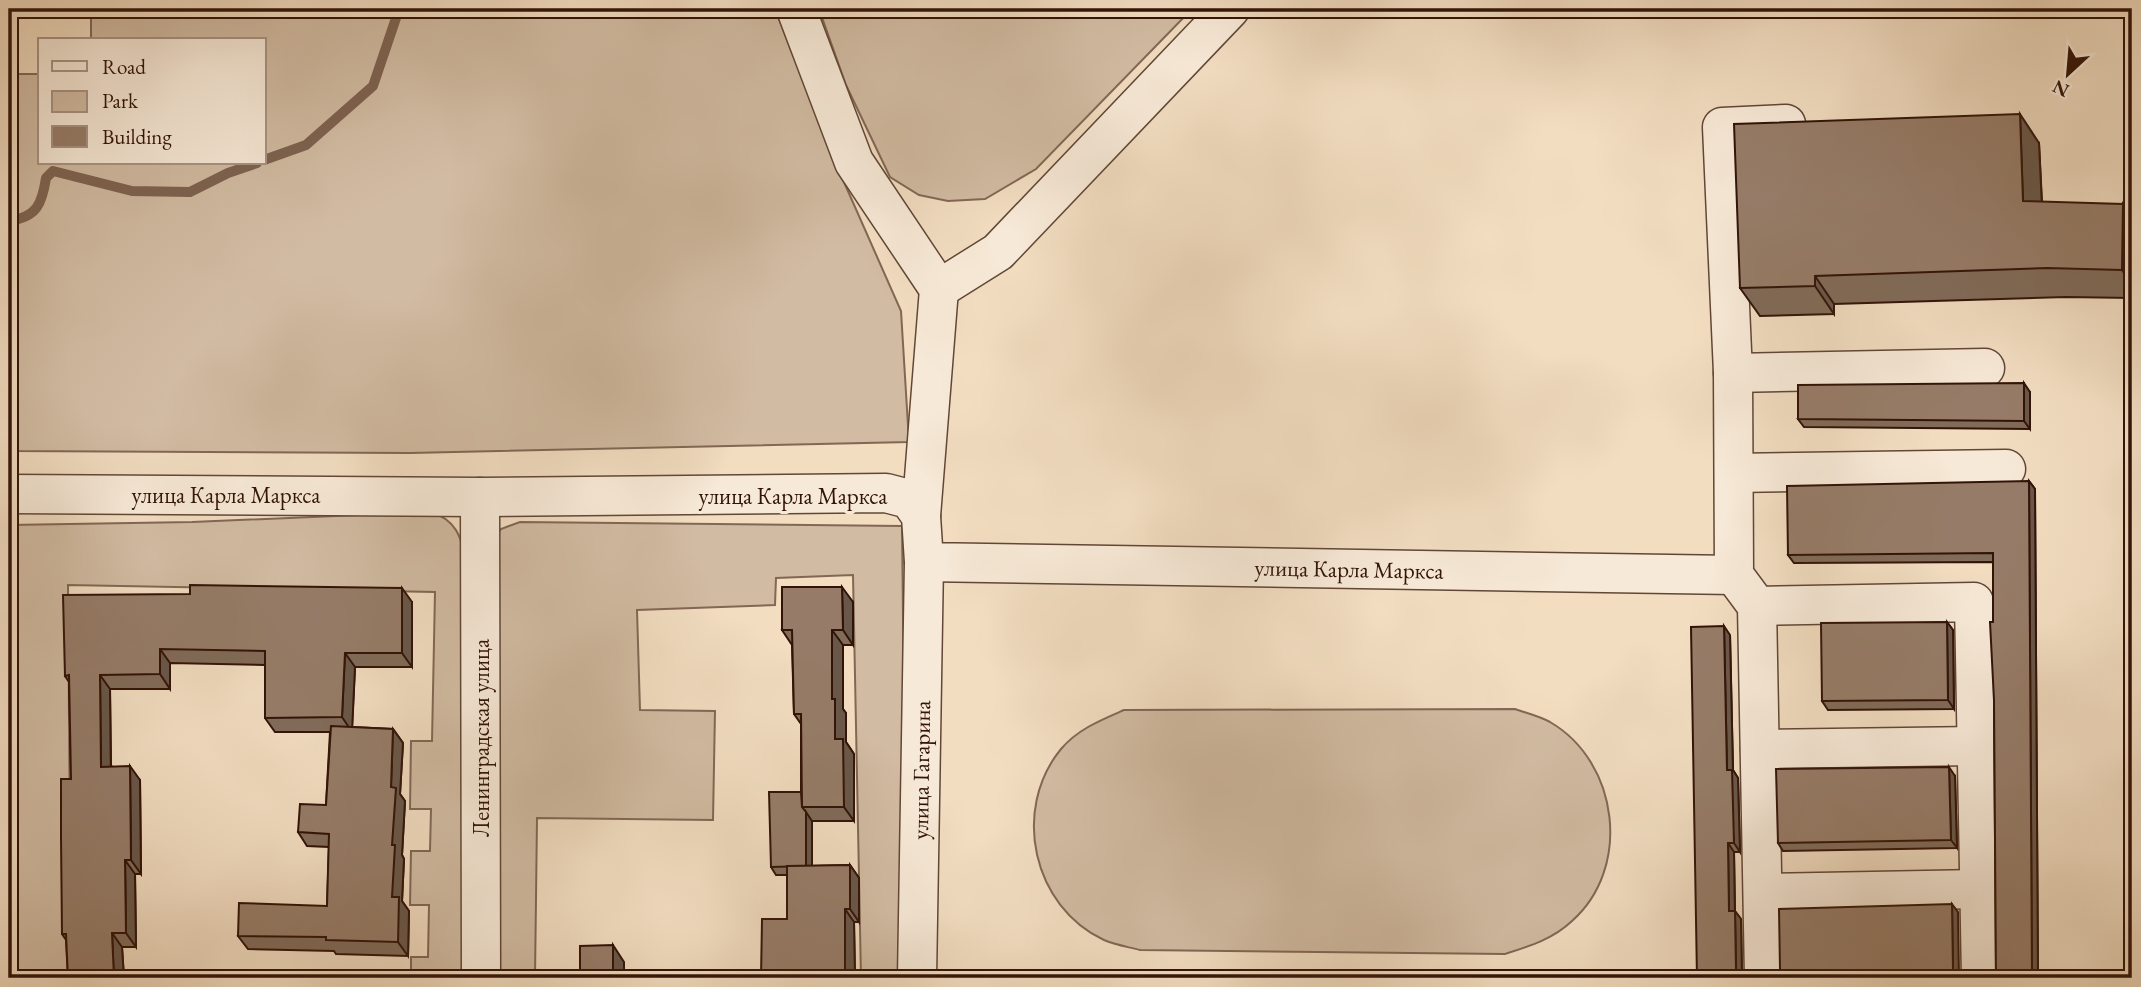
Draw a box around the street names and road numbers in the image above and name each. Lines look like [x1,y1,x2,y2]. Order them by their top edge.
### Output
street label: улица Карла Маркса [132,480,321,510]
street label: улица Карла Маркса [699,481,888,511]
street label: улица Карла Маркса [1254,552,1445,586]
street label: Ленинградская улица [466,638,496,837]
street label: улица Гагарина [905,699,937,840]

